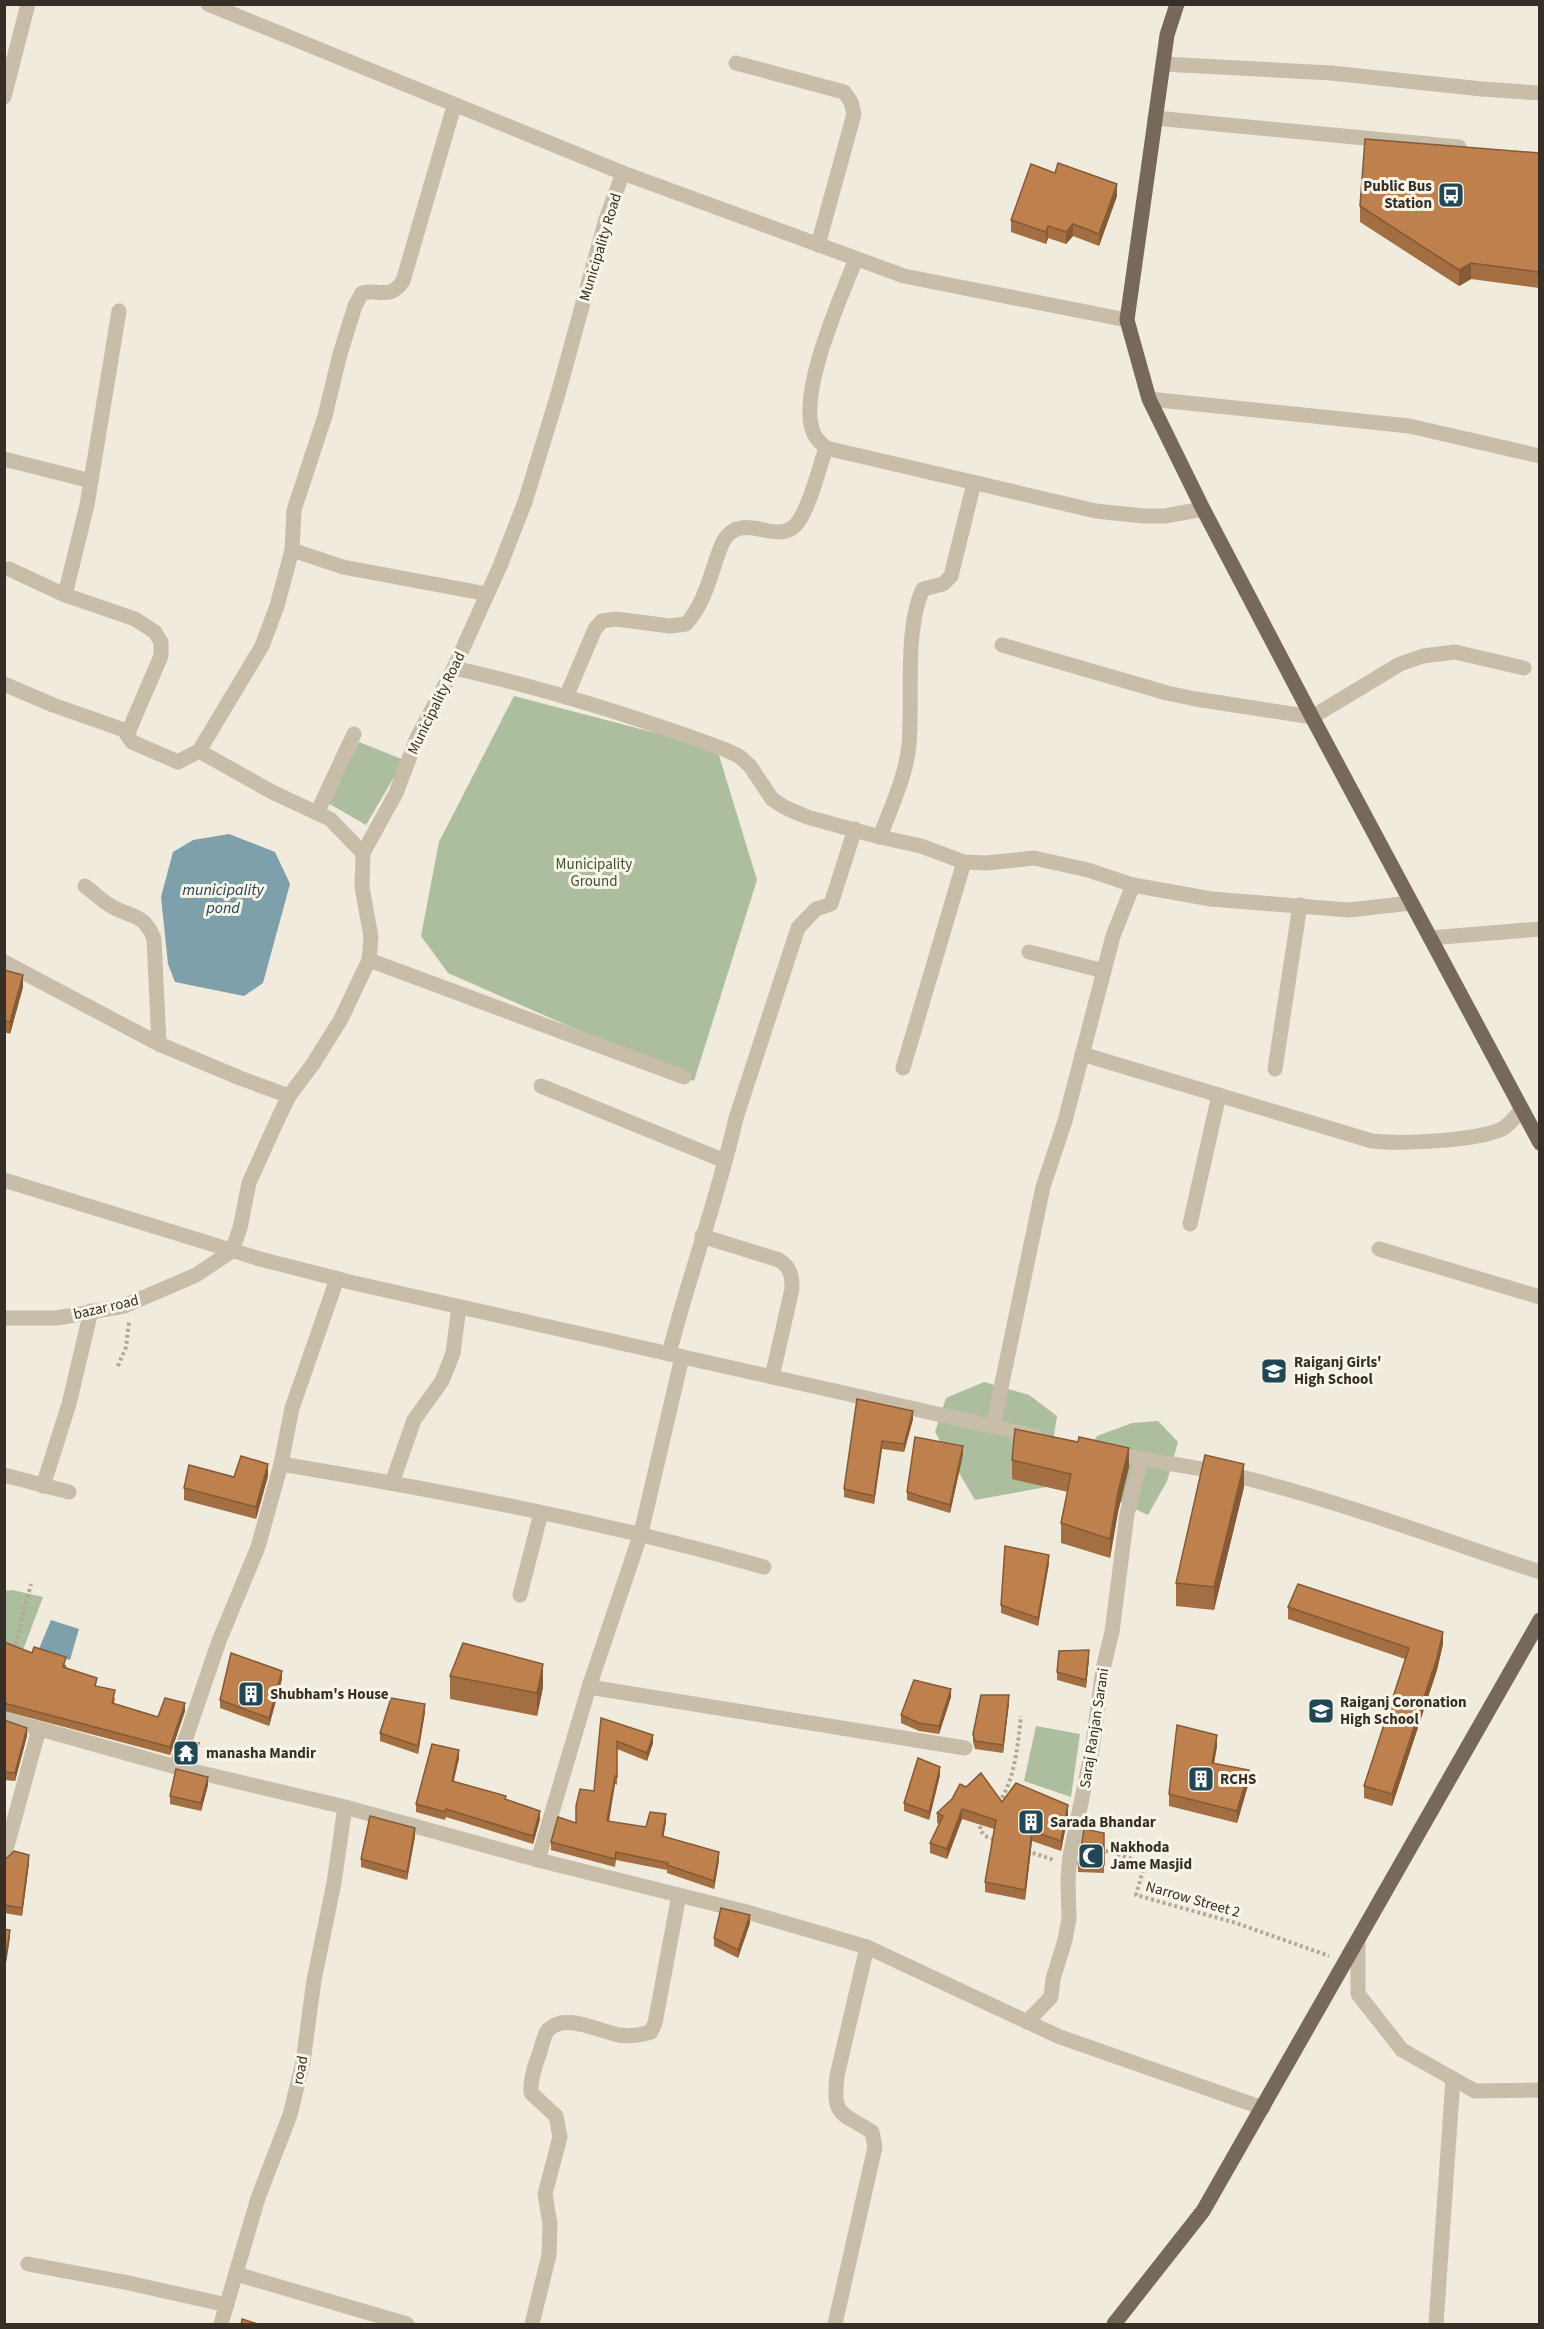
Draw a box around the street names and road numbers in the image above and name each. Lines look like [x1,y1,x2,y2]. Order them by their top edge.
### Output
street label: Municipality Road [574,191,627,304]
street label: Municipality Road [402,648,470,758]
street label: bazar road [71,1290,141,1325]
street label: Saraj Ranjan Sarani [1075,1667,1114,1790]
street label: Narrow Street 2 [1143,1876,1243,1923]
street label: road [287,2054,314,2086]

